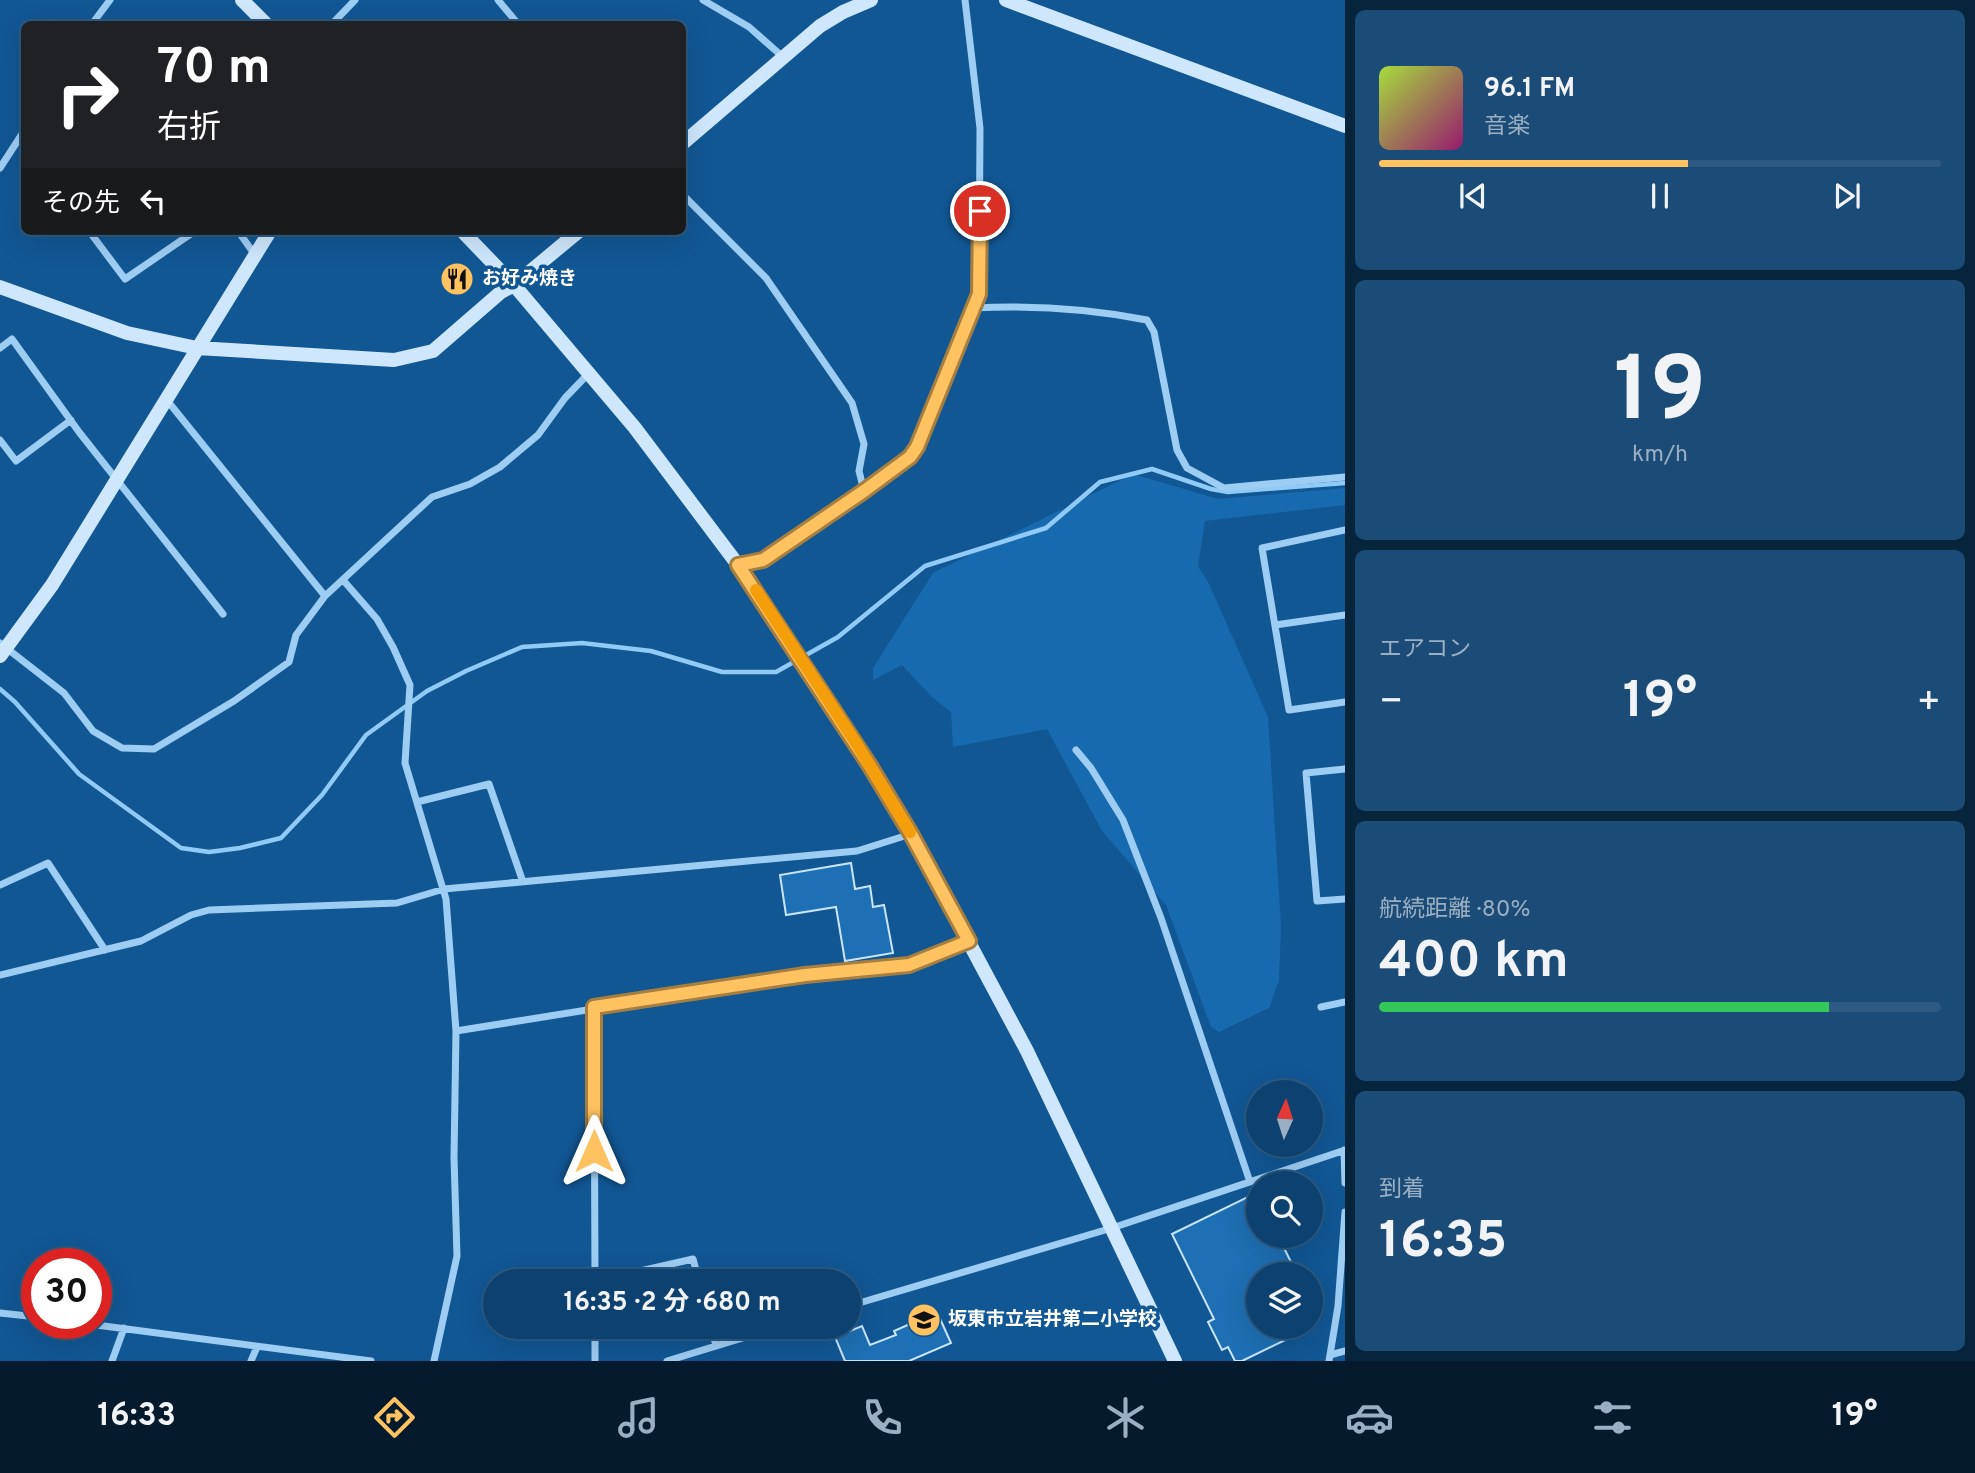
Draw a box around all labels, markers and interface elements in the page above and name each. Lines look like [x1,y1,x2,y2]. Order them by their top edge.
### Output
text: 70 m [157,39,271,101]
icon: right [42,49,133,140]
text: 96.1 FM [1484,73,1575,106]
text: 右折 [157,109,221,149]
text: 音楽 [1484,113,1530,142]
icon: previous [1454,177,1492,215]
icon: pause [1641,177,1679,215]
icon: next [1828,177,1866,215]
pin [950,181,1010,241]
icon: left [134,182,172,220]
text: その先 [42,188,120,221]
icon: arrive [961,192,999,230]
restaurant icon: お好み焼き [438,260,476,298]
place label: お好み焼き [482,267,577,291]
text: 19 [1614,338,1706,453]
text: km/h [1632,441,1688,470]
text: エアコン [1379,636,1471,665]
text: 19° [1623,670,1697,736]
text: − [1379,679,1404,728]
text: + [1916,679,1941,728]
text: 航続距離 · 80% [1379,896,1530,925]
text: 400 km [1379,930,1569,996]
north arrow [1246,1080,1323,1157]
map controls [1246,1080,1323,1339]
position arrow [557,1114,631,1188]
button: search [1246,1171,1323,1248]
text: 到着 [1379,1176,1425,1205]
text: 16:35 [1379,1210,1507,1276]
speed limit sign: 30 [21,1248,112,1339]
button: layers [1246,1262,1323,1339]
text: 16:35 · 2 分 · 680 m [564,1287,780,1320]
school or university icon: 坂東市立岩井第二小学校 [905,1301,943,1339]
place label: 坂東市立岩井第二小学校 [948,1308,1157,1332]
icon: directions [370,1393,419,1442]
icon: music [614,1393,663,1442]
icon: phone [858,1393,907,1442]
icon: climate [1101,1393,1150,1442]
icon: car [1345,1393,1394,1442]
icon: filters [1588,1393,1637,1442]
text: 16:33 [97,1397,176,1437]
text: 19° [1832,1397,1878,1437]

